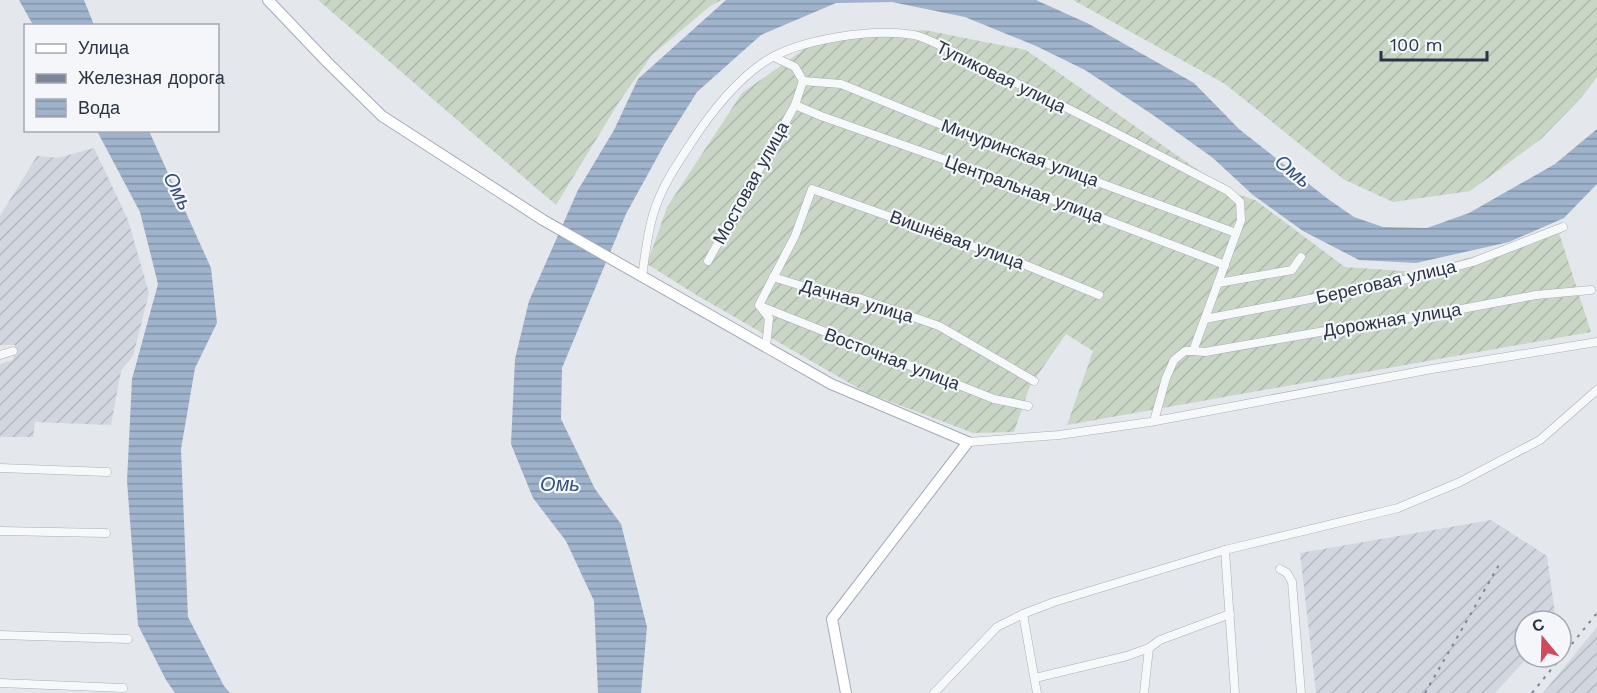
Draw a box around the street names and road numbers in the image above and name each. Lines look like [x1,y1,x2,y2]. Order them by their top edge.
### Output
street label: Тупиковая улица [933,36,1070,117]
street label: Мичуринская улица [939,114,1103,191]
street label: Мостовая улица [708,117,793,248]
street label: Центральная улица [942,150,1107,227]
street label: Вишнёвая улица [887,206,1028,274]
street label: Береговая улица [1314,255,1459,308]
street label: Дачная улица [798,274,917,327]
street label: Дорожная улица [1321,298,1463,341]
street label: Восточная улица [821,323,964,394]

